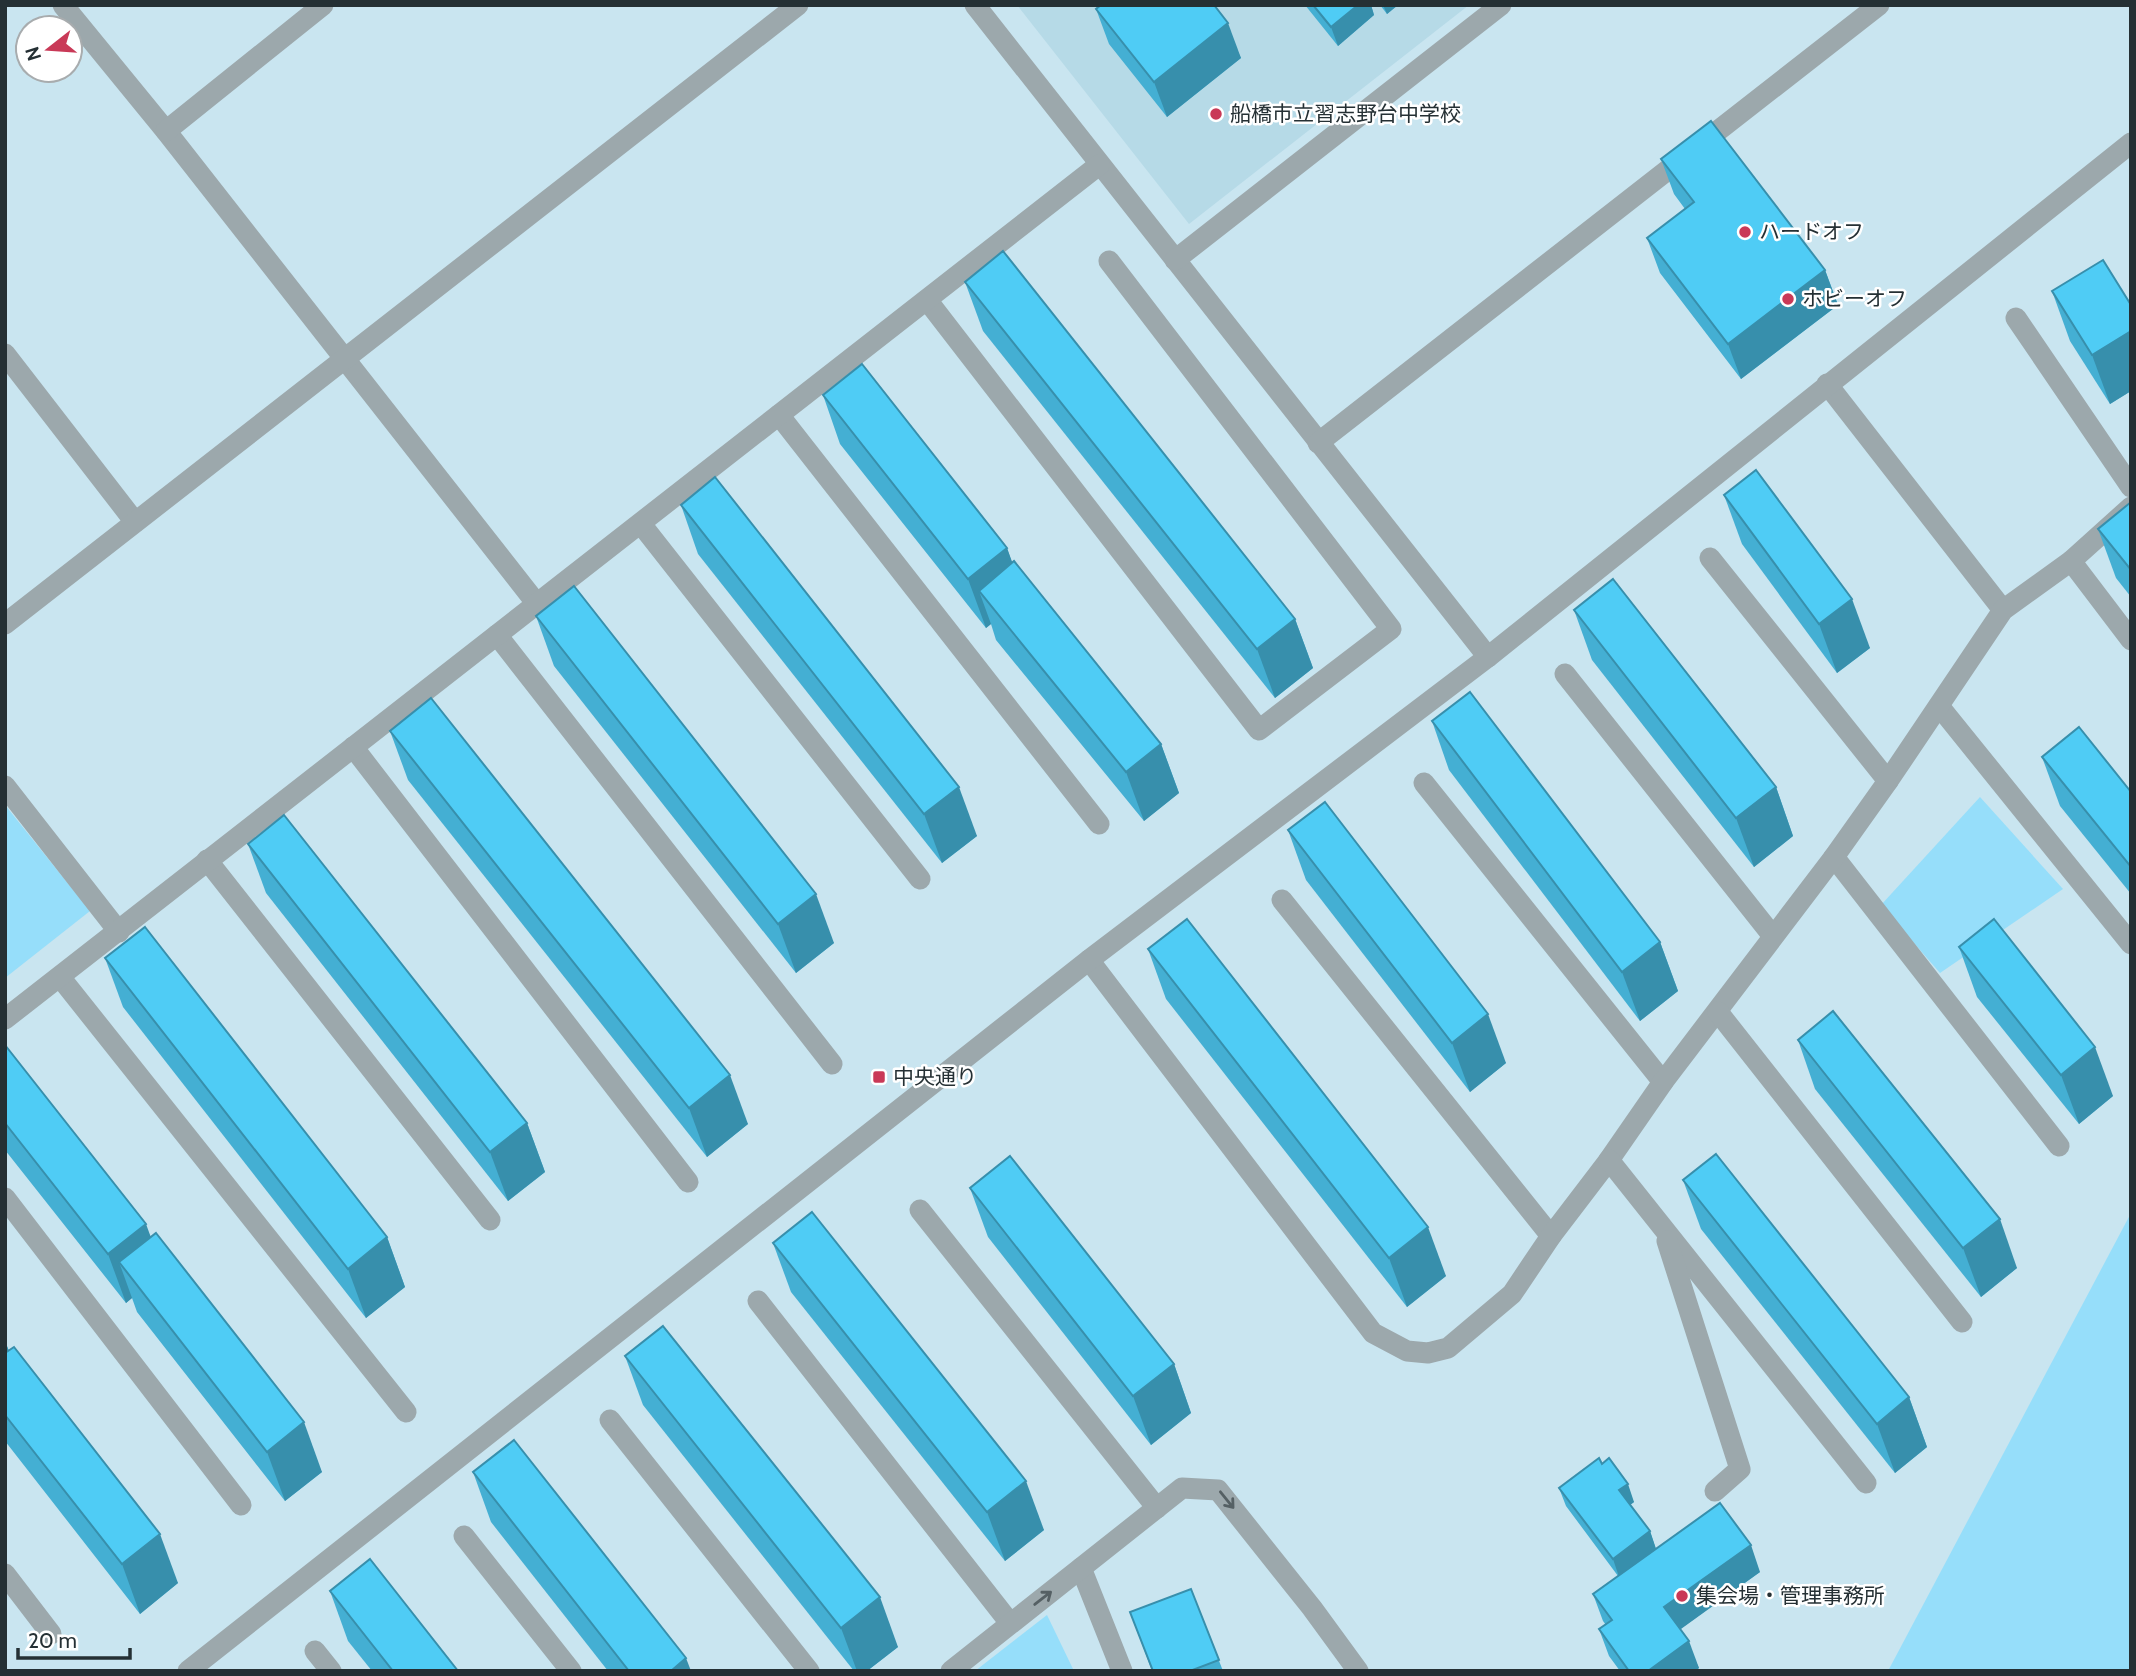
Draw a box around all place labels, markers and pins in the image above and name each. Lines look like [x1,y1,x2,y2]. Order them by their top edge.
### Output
place label: 船橋市立習志野台中学校 [1230,101,1461,126]
marker: 船橋市立習志野台中学校 [1208,106,1224,122]
place label: ハードオフ [1759,219,1864,244]
marker: ハードオフ [1737,224,1753,240]
place label: ホビーオフ [1802,286,1907,311]
marker: ホビーオフ [1780,291,1796,307]
place label: 中央通り [893,1064,977,1089]
marker: 中央通り [871,1069,887,1085]
place label: 集会場・管理事務所 [1696,1583,1885,1608]
marker: 集会場・管理事務所 [1674,1588,1690,1604]

